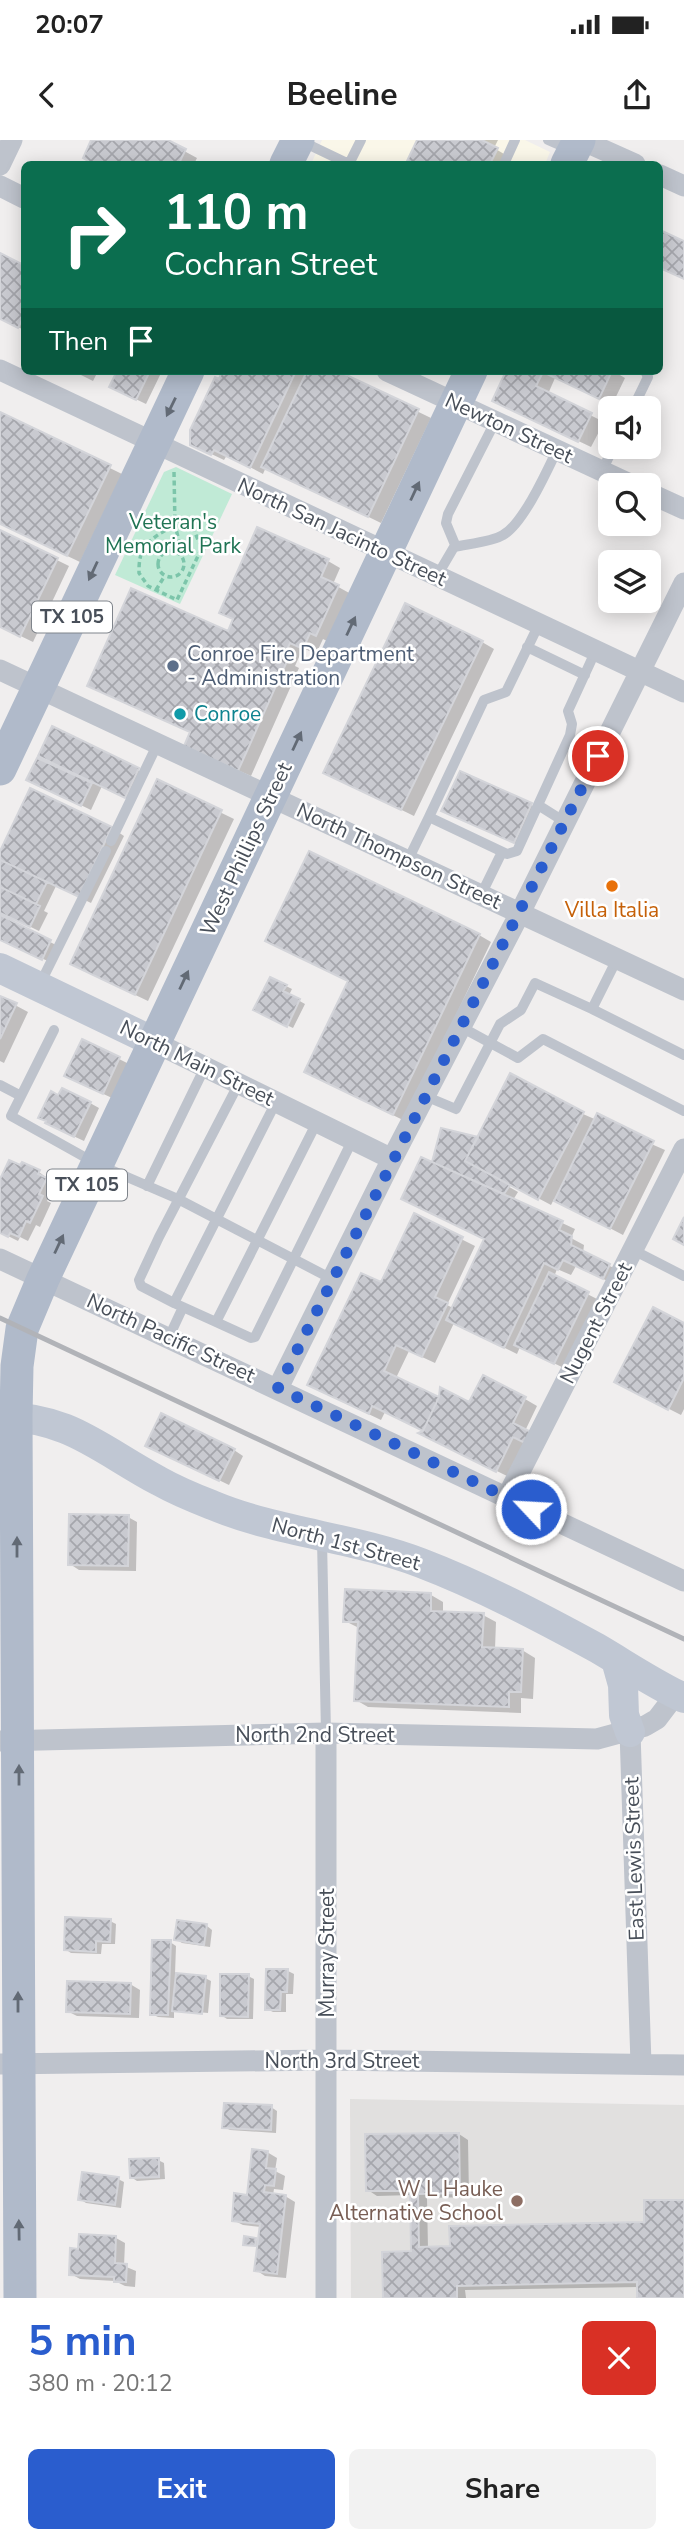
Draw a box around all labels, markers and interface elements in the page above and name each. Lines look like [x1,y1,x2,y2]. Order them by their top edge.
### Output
text: 20:07 [35,7,104,42]
text: Beeline [286,73,398,116]
icon: back [28,76,66,114]
icon: share [618,76,656,114]
text: 110 m [164,179,308,246]
icon: right [49,189,140,280]
text: Cochran Street [164,243,377,286]
icon: arrive [122,322,160,360]
text: Then [49,324,108,359]
street label: Newton Street [441,386,578,470]
map controls [598,396,661,613]
button: sound [598,396,661,459]
one-way arrow [165,397,176,417]
street label: North San Jacinto Street [233,471,452,593]
button: search [598,473,661,536]
one-way arrow [409,481,421,501]
park label: Veteran's Memorial Park [105,508,241,560]
button: layers [598,550,661,613]
one-way arrow [87,561,98,582]
road number: TX 105 [32,602,112,632]
one-way arrow [346,615,357,636]
place label: Conroe Fire Department - Administration [187,640,415,692]
marker: Conroe Fire Department - Administration [165,658,181,674]
place label: Conroe [194,700,261,728]
marker: Conroe [172,706,188,722]
pin [568,726,628,786]
one-way arrow [291,731,302,752]
icon: arrive [579,737,617,775]
street label: West Phillips Street [194,757,299,940]
street label: North Thompson Street [292,796,506,916]
marker: Villa Italia [604,878,620,894]
place label: Villa Italia [564,896,659,924]
one-way arrow [178,970,189,990]
street label: North Main Street [115,1013,279,1113]
road number: TX 105 [47,1170,127,1200]
one-way arrow [54,1234,65,1254]
street label: Nugent Street [553,1257,639,1389]
street label: North Pacific Street [82,1287,260,1390]
position arrow [494,1472,568,1546]
street label: North 1st Street [269,1511,424,1577]
one-way arrow [11,1536,23,1558]
street label: North 2nd Street [235,1721,395,1749]
one-way arrow [13,1764,25,1786]
street label: East Lewis Street [617,1776,651,1941]
street label: Murray Street [313,1888,341,2018]
one-way arrow [12,1991,24,2013]
street label: North 3rd Street [265,2047,420,2075]
place label: W L Hauke Alternative School [329,2175,504,2227]
marker: W L Hauke Alternative School [509,2193,525,2209]
one-way arrow [13,2219,25,2241]
text: 5 min [28,2313,137,2370]
button: close [582,2321,656,2395]
text: 380 m · 20:12 [28,2368,173,2399]
button: Exit [28,2449,335,2529]
button: Share [349,2449,656,2529]

